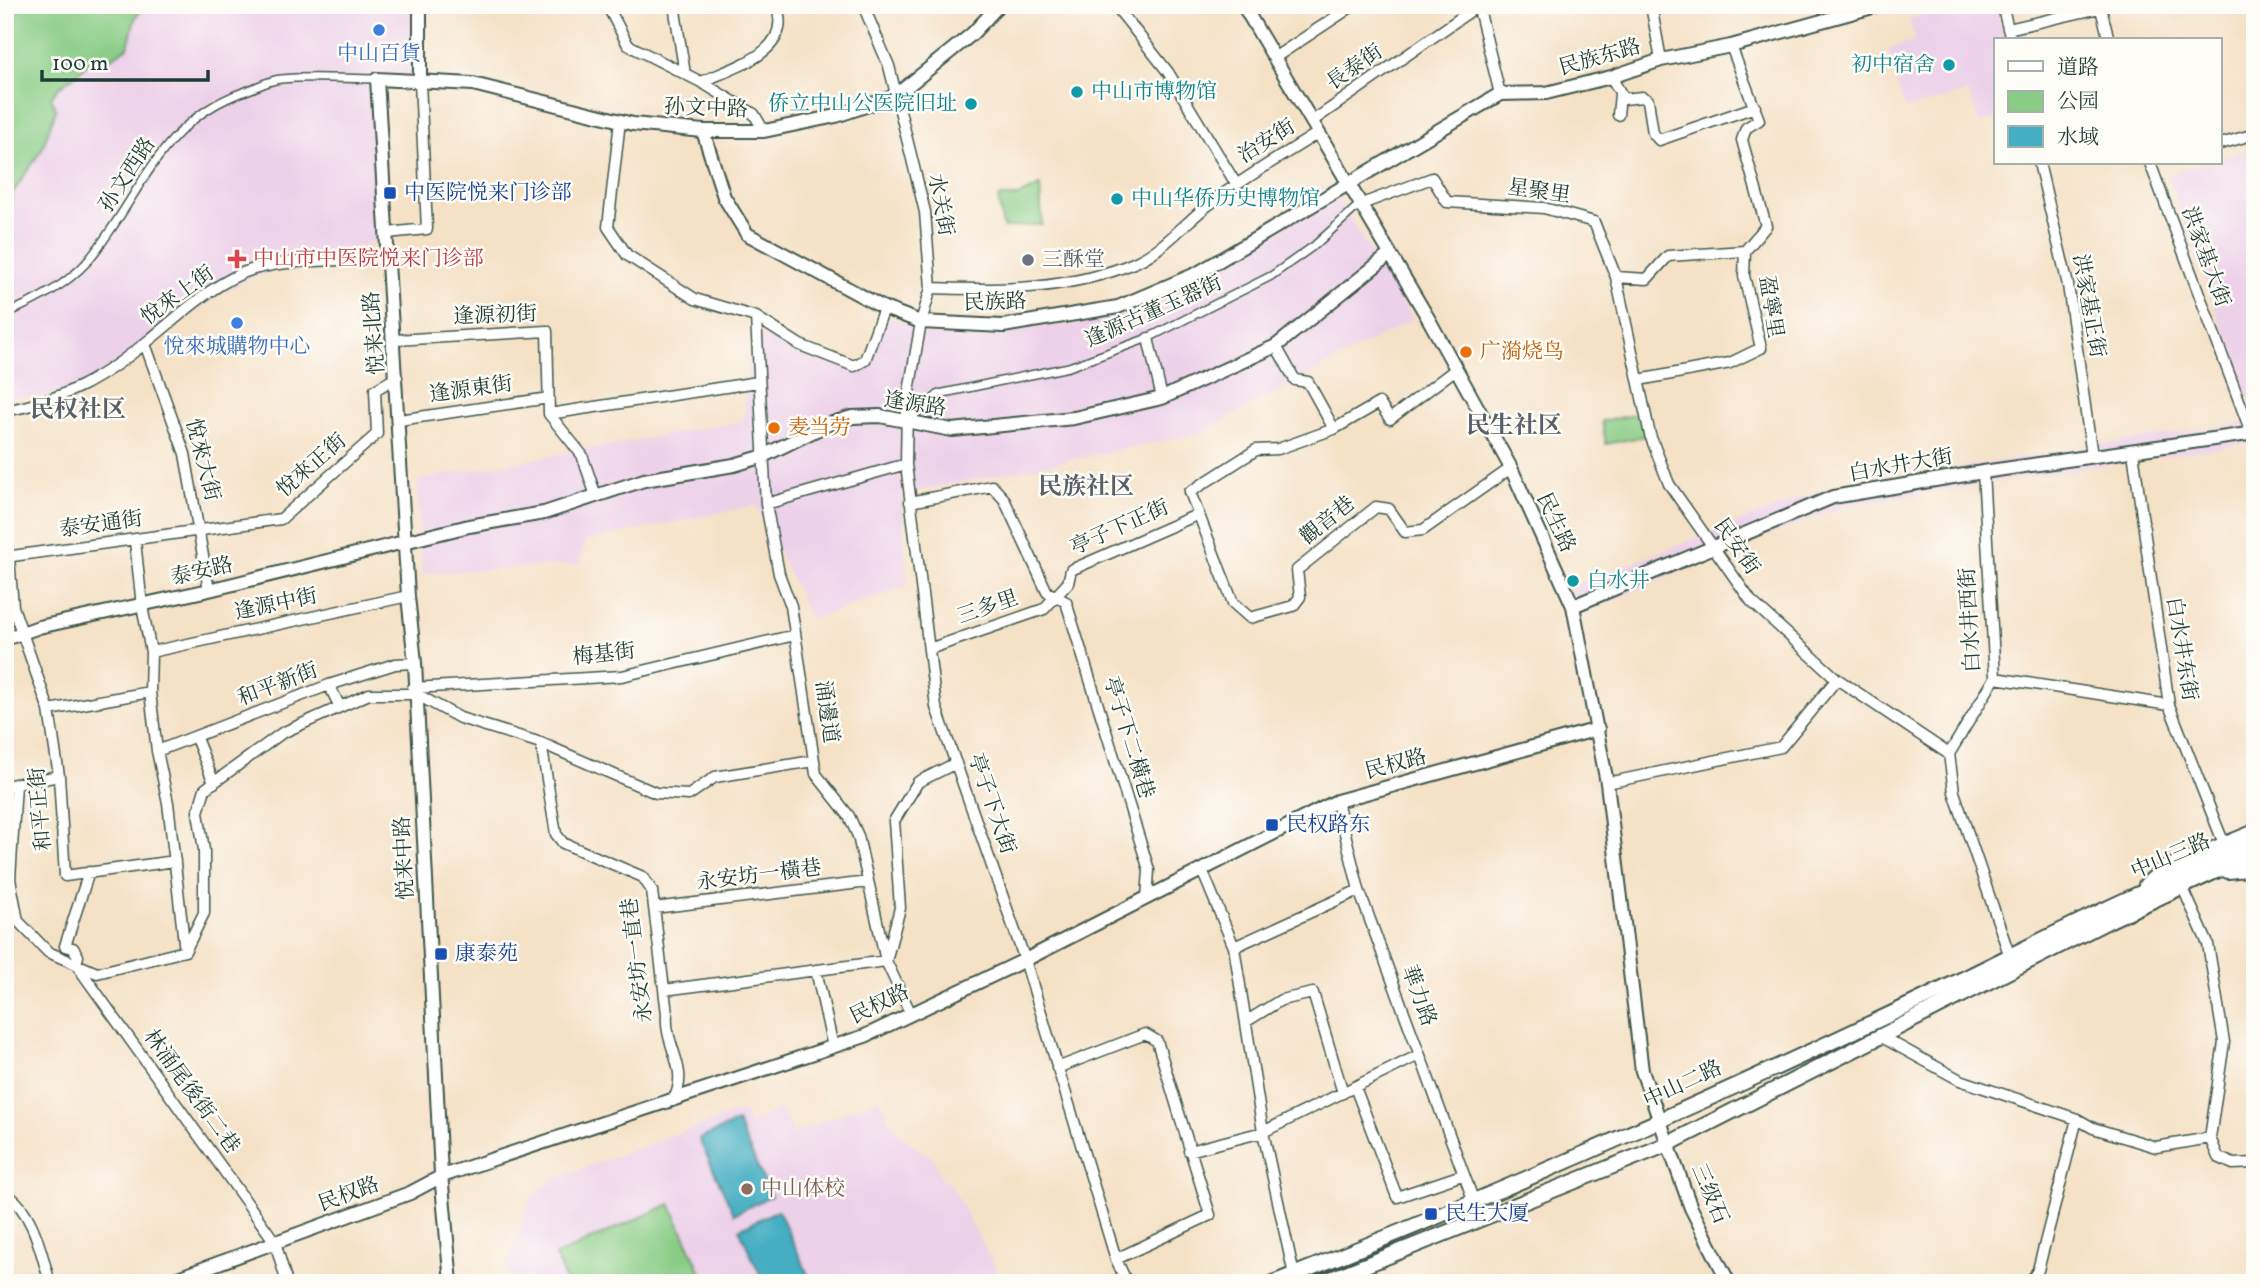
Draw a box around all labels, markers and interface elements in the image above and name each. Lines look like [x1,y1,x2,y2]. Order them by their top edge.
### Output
marker: 中山百貨 [371,22,387,38]
street label: 民族东路 [1556,32,1644,84]
scale bar [42,38,208,82]
street label: 長泰街 [1321,38,1389,98]
legend [1994,38,2222,164]
place label: 中山百貨 [337,40,421,69]
text: 100 m [52,50,109,79]
place label: 初中宿舍 [1851,51,1935,80]
text: 道路 [2057,54,2099,83]
marker: 初中宿舍 [1941,57,1957,73]
place label: 中山市博物馆 [1091,78,1217,107]
marker: 中山市博物馆 [1069,84,1085,100]
text: 公园 [2057,88,2099,117]
place label: 侨立中山公医院旧址 [768,90,957,119]
street label: 孙文中路 [664,93,748,125]
marker: 侨立中山公医院旧址 [963,96,979,112]
street label: 治安街 [1233,113,1301,171]
text: 水域 [2057,124,2099,153]
street label: 孙文西路 [93,132,163,218]
street label: 水关街 [920,171,960,239]
street label: 星聚里 [1506,173,1572,211]
place label: 中医院悦来门诊部 [404,179,572,208]
marker: 中医院悦来门诊部 [382,185,398,201]
place label: 中山华侨历史博物馆 [1131,185,1320,214]
marker: 中山华侨历史博物馆 [1109,191,1125,207]
street label: 洪家基大街 [2173,203,2237,311]
place label: 中山市中医院悦来门诊部 [253,245,484,274]
place label: 三酥堂 [1042,246,1105,275]
marker: 中山市中医院悦来门诊部 [227,249,247,269]
marker: 三酥堂 [1020,252,1036,268]
street label: 洪家基正街 [2065,252,2111,360]
street label: 悅來上街 [135,260,221,332]
street label: 逢源古董玉器街 [1081,269,1227,355]
street label: 盈寧里 [1751,274,1789,340]
street label: 民族路 [963,287,1027,319]
street label: 悦来北路 [358,290,392,376]
street label: 逢源初街 [453,300,537,332]
marker: 悅來城購物中心 [229,315,245,331]
place label: 悅來城購物中心 [164,333,311,362]
place label: 广漪烧鸟 [1480,338,1564,367]
marker: 广漪烧鸟 [1458,344,1474,360]
street label: 逢源東街 [427,370,515,410]
street label: 逢源路 [882,386,948,424]
district label: 民权社区 [30,394,126,428]
district label: 民生社区 [1466,410,1562,444]
place label: 麦当劳 [788,414,851,443]
street label: 悅來大街 [178,416,226,504]
marker: 麦当劳 [766,420,782,436]
street label: 悅來正街 [271,428,353,504]
street label: 白水井大街 [1847,443,1955,489]
district label: 民族社区 [1038,471,1134,505]
street label: 民生路 [1529,488,1581,558]
street label: 觀音巷 [1294,490,1362,552]
street label: 亭子下正街 [1066,493,1174,563]
street label: 泰安通街 [57,505,145,545]
street label: 民安街 [1706,513,1766,581]
street label: 泰安路 [168,551,236,593]
place label: 白水井 [1587,567,1650,596]
street label: 白水井西街 [1954,567,1988,673]
marker: 白水井 [1565,573,1581,589]
street label: 逢源中街 [232,582,320,628]
street label: 三多里 [953,584,1023,632]
street label: 白水井东街 [2158,595,2204,703]
street label: 梅基街 [571,637,637,673]
street label: 和平新街 [234,656,322,714]
street label: 亭子下二橫巷 [1096,674,1160,802]
street label: 涌邊道 [807,679,845,745]
street label: 民权路 [1362,743,1430,787]
street label: 亭子下大街 [960,750,1022,858]
street label: 和平正街 [23,766,59,852]
place label: 民权路东 [1286,811,1370,840]
street label: 悦来中路 [388,815,422,901]
marker: 民权路东 [1264,817,1280,833]
street label: 中山三路 [2127,827,2215,887]
street label: 永安坊一橫巷 [695,854,823,898]
street label: 永安坊一直巷 [616,896,660,1024]
place label: 康泰苑 [455,940,518,969]
marker: 康泰苑 [433,946,449,962]
street label: 華力路 [1394,961,1442,1031]
street label: 民权路 [845,978,915,1032]
street label: 林涌尾後街二巷 [136,1024,246,1160]
street label: 中山二路 [1639,1054,1727,1116]
street label: 三级石 [1683,1159,1735,1229]
street label: 民权路 [314,1171,384,1219]
place label: 中山体校 [761,1175,845,1204]
marker: 中山体校 [739,1181,755,1197]
place label: 民生大厦 [1445,1200,1529,1229]
marker: 民生大厦 [1423,1206,1439,1222]

